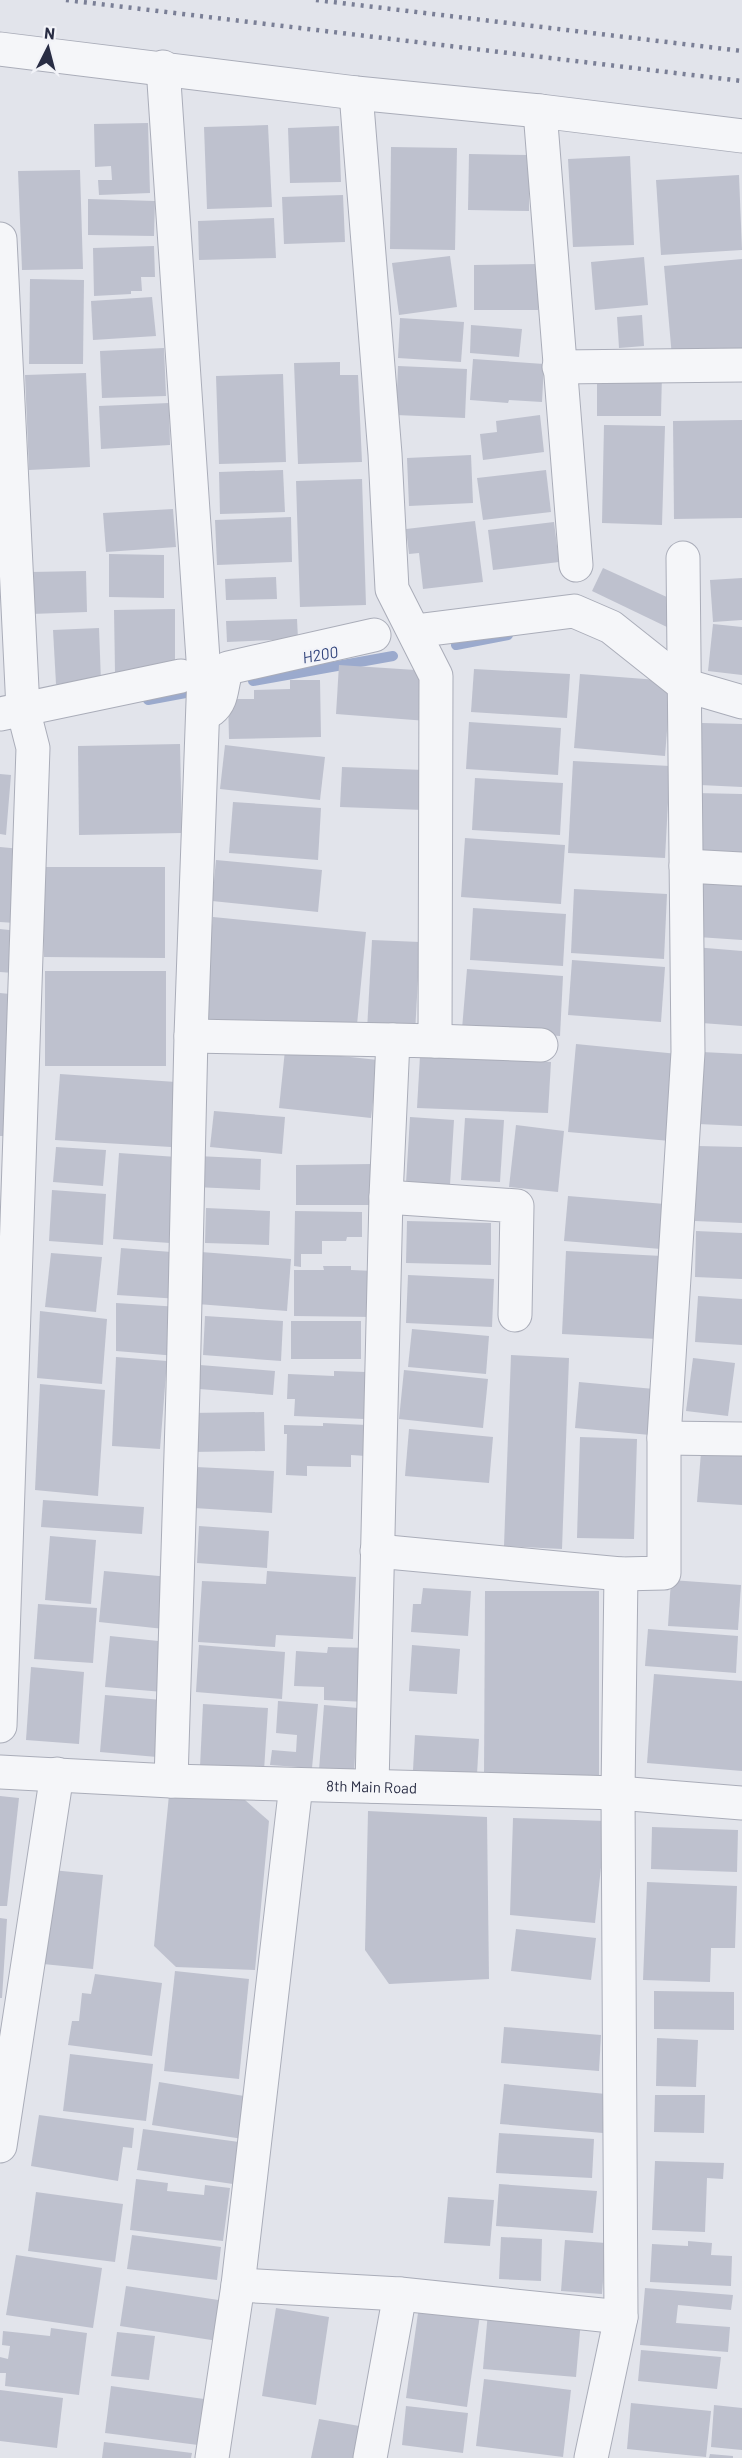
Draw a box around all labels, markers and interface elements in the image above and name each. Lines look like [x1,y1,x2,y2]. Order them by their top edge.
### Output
north arrow [18,18,78,78]
text: N [43,23,56,43]
water label: H200 [301,641,340,666]
street label: 8th Main Road [326,1776,417,1797]

